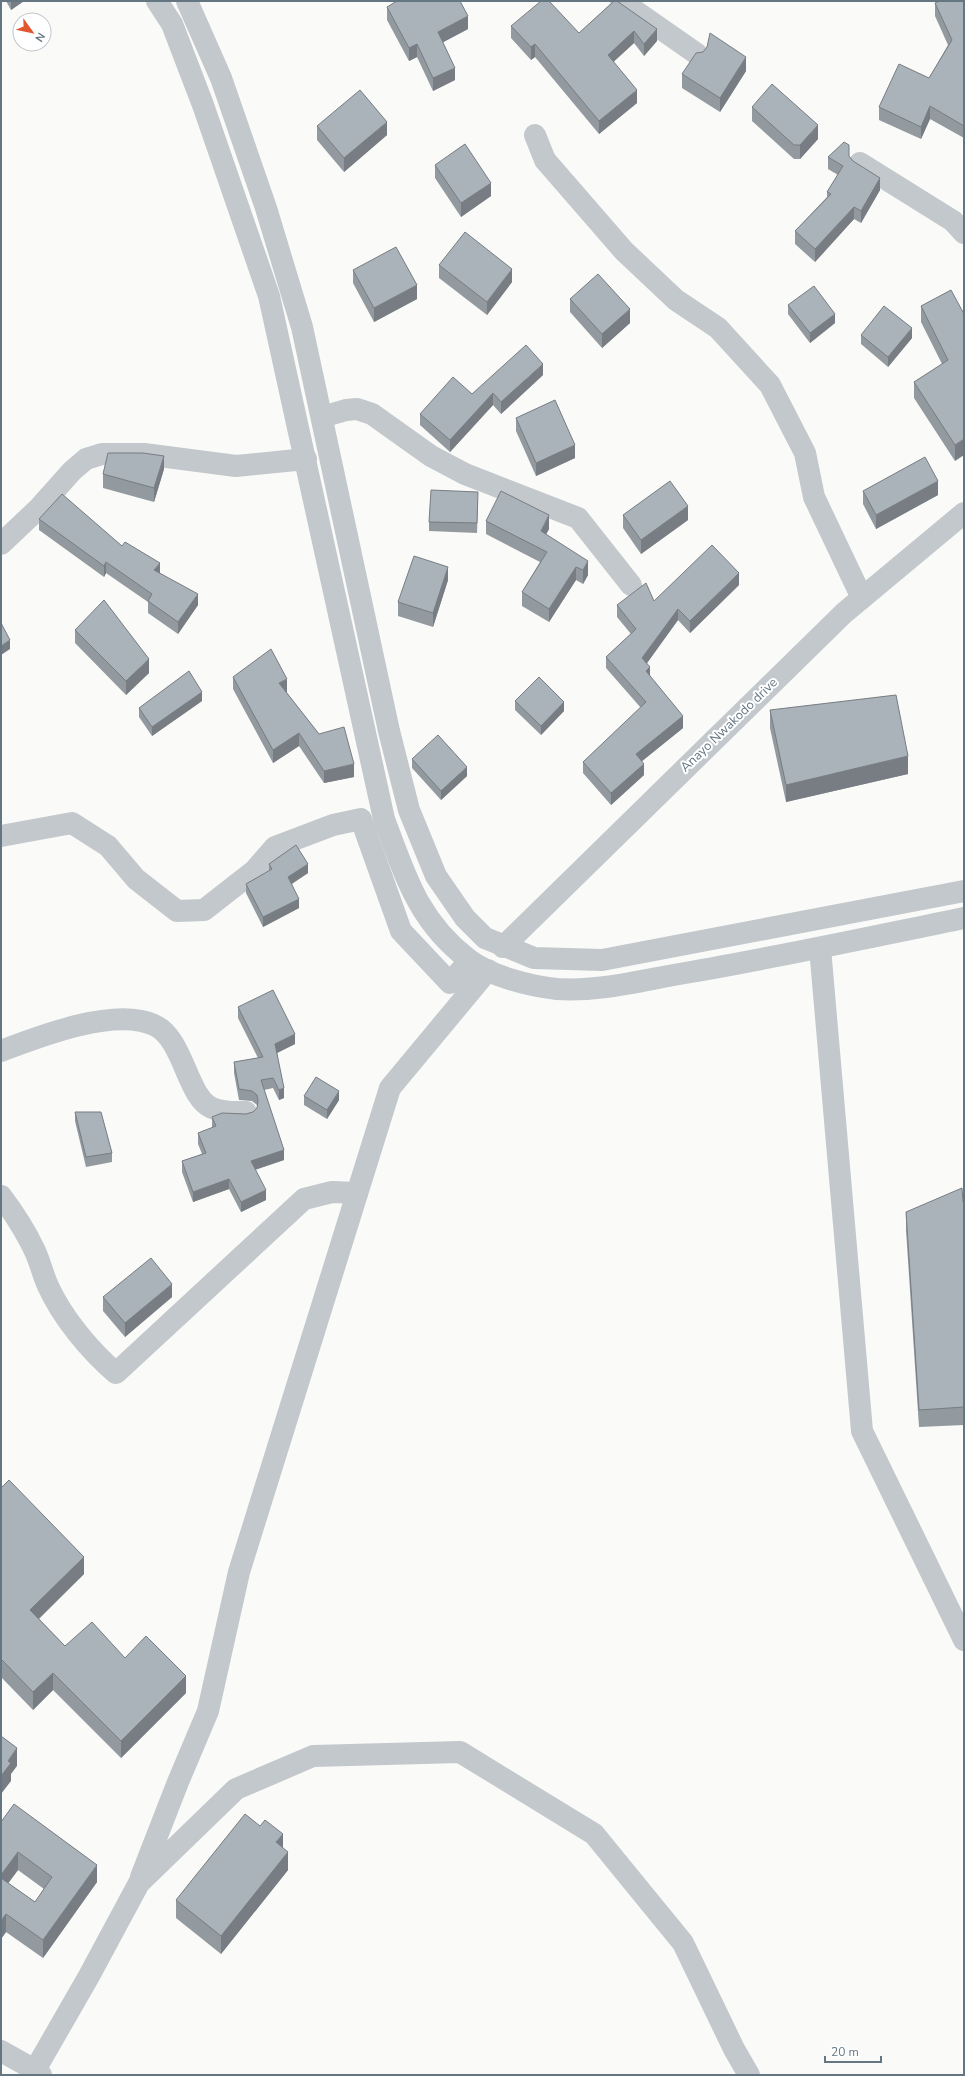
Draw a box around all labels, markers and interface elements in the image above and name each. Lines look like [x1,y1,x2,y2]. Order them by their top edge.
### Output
north arrow [12,12,52,52]
text: N [31,30,48,45]
street label: Anayo Nwakodo drive [676,674,782,776]
scale bar [825,2038,881,2064]
text: 20 m [831,2044,859,2060]

